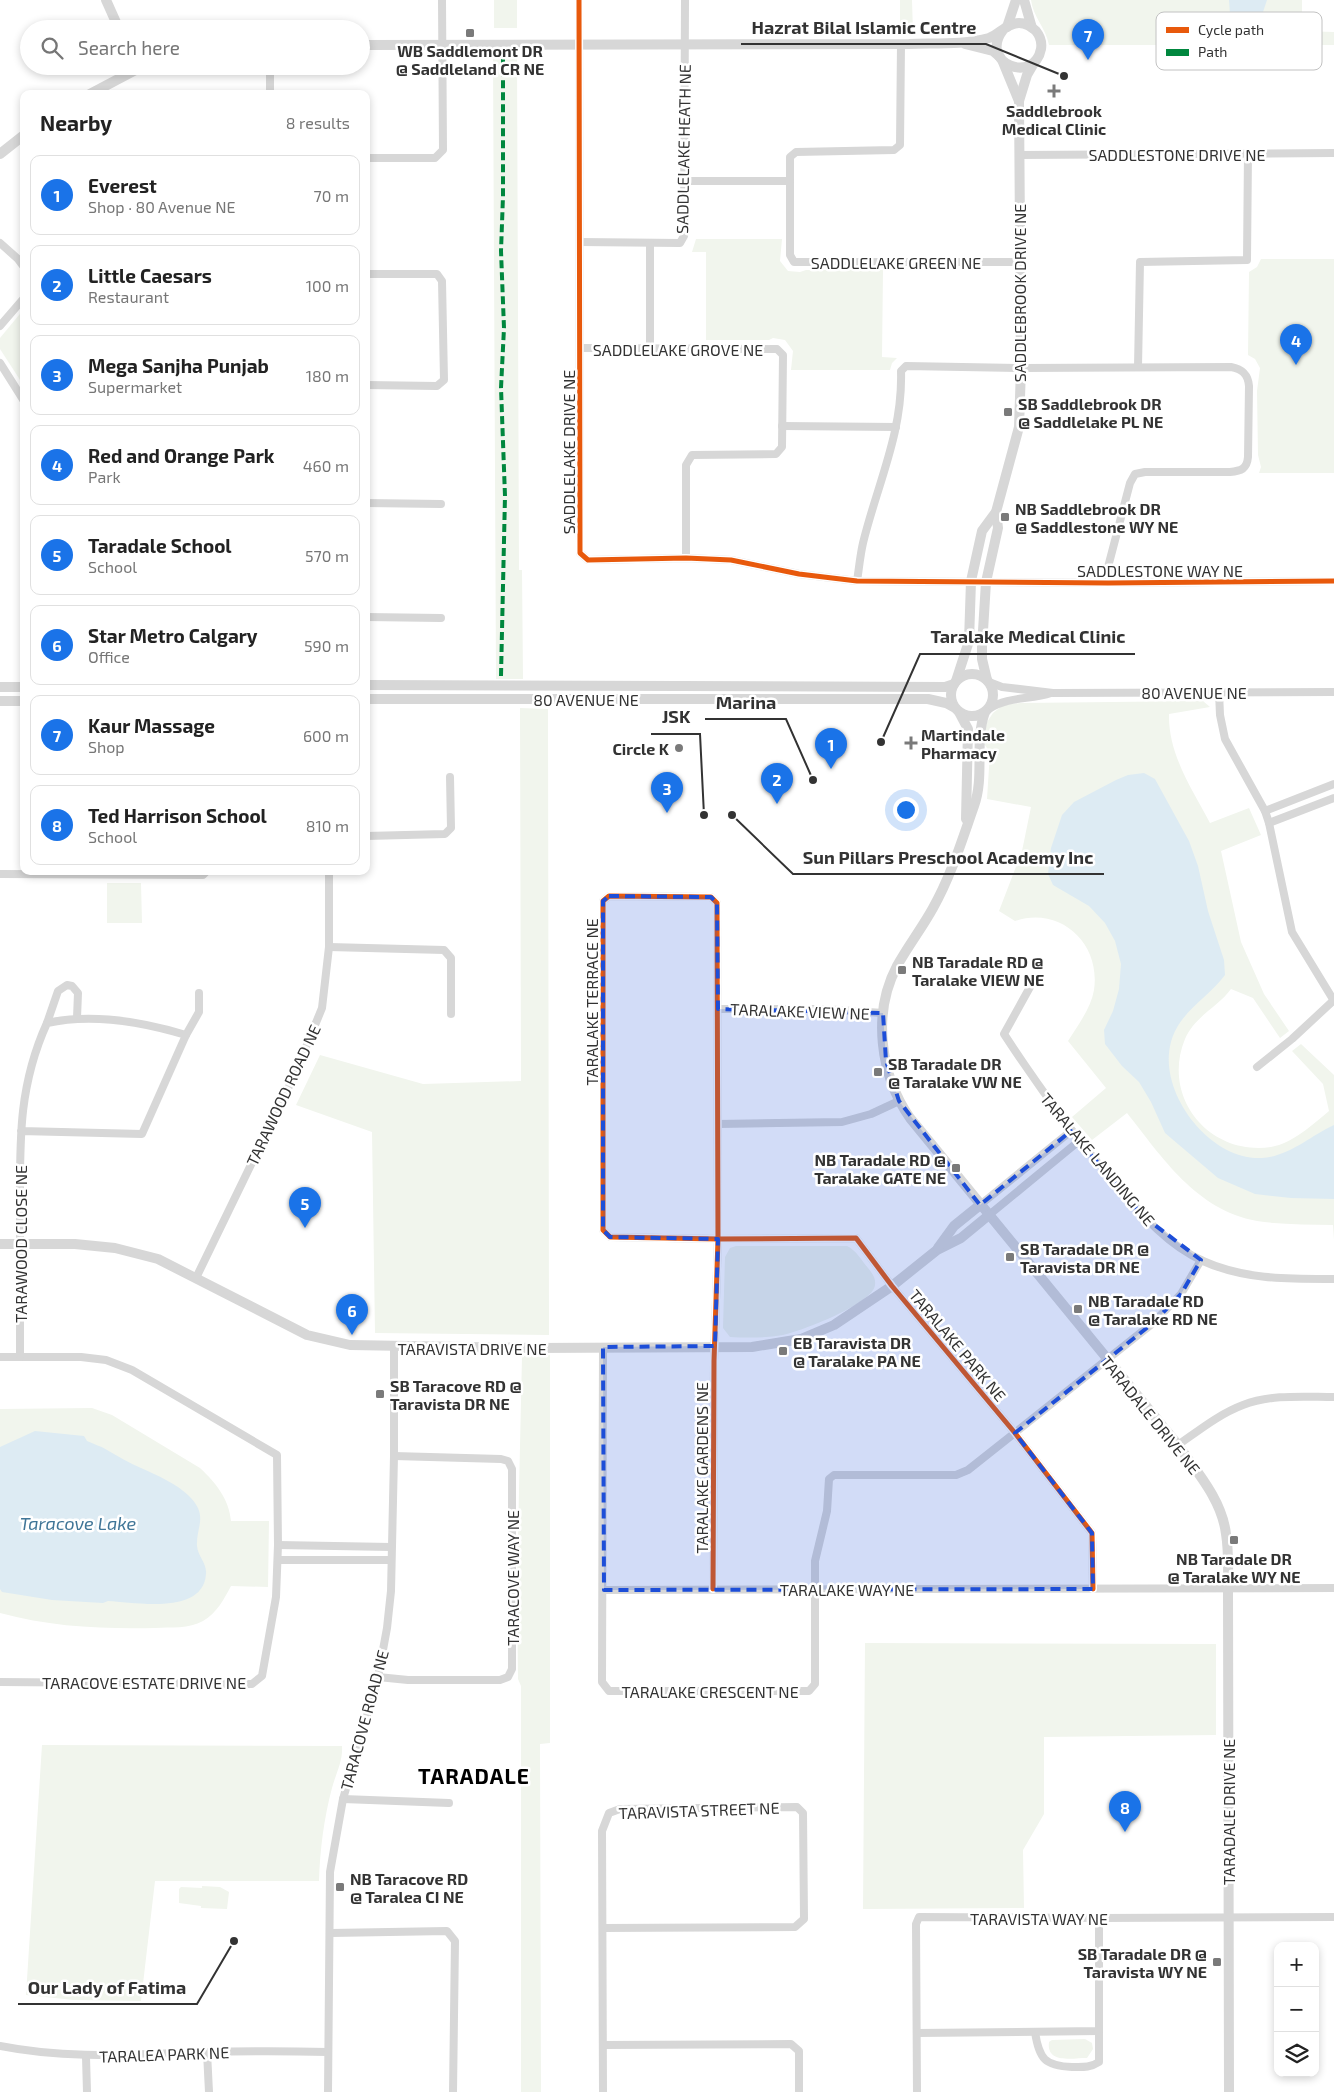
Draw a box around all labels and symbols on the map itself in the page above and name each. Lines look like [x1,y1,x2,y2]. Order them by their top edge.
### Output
callout: Hazrat Bilal Islamic Centre [741,11,986,44]
legend [1156,12,1322,70]
text: Hazrat Bilal Islamic Centre [752,16,976,38]
pin: 7 [1072,19,1104,60]
text: Cycle path [1198,21,1264,38]
marker: WB Saddlemont DR @ Saddleland CR NE [464,27,476,39]
place label: WB Saddlemont DR @ Saddleland CR NE [396,41,544,78]
text: Path [1198,43,1227,60]
street label: SADDLELAKE HEATH NE [672,64,694,234]
marker: Saddlebrook Medical Clinic [1047,84,1061,98]
place label: Saddlebrook Medical Clinic [1002,101,1106,138]
street label: SADDLESTONE DRIVE NE [1088,145,1266,164]
street label: SADDLEBROOK DRIVE NE [1010,204,1029,382]
street label: SADDLELAKE GREEN NE [811,253,981,272]
pin: 4 [1280,324,1312,365]
street label: SADDLELAKE GROVE NE [593,340,763,359]
street label: SADDLELAKE DRIVE NE [559,370,578,534]
place label: SB Saddlebrook DR @ Saddlelake PL NE [1018,394,1163,431]
marker: SB Saddlebrook DR @ Saddlelake PL NE [1002,406,1014,418]
place label: NB Saddlebrook DR @ Saddlestone WY NE [1015,499,1178,536]
marker: NB Saddlebrook DR @ Saddlestone WY NE [999,511,1011,523]
street label: SADDLESTONE WAY NE [1077,561,1243,580]
callout: Taralake Medical Clinic [920,621,1135,654]
text: Taralake Medical Clinic [931,625,1125,647]
street label: 80 AVENUE NE [1141,683,1247,702]
callout: Marina [705,686,786,719]
street label: 80 AVENUE NE [533,690,639,709]
text: Marina [716,691,776,713]
callout: JSK [651,701,700,734]
text: JSK [662,705,691,727]
place label: Martindale Pharmacy [921,725,1005,763]
pin: 1 [815,728,847,769]
marker: Martindale Pharmacy [905,737,917,749]
place label: Circle K [612,739,670,758]
marker: Circle K [673,742,685,754]
pin: 2 [761,763,793,804]
pin: 3 [651,772,683,813]
your location [893,797,919,823]
callout: Sun Pillars Preschool Academy Inc [793,841,1104,874]
text: Sun Pillars Preschool Academy Inc [803,846,1093,868]
street label: TARALAKE TERRACE NE [582,918,601,1086]
place label: NB Taradale RD @ Taralake VIEW NE [912,952,1044,989]
marker: NB Taradale RD @ Taralake VIEW NE [896,964,908,976]
street label: TARALAKE VIEW NE [730,999,870,1023]
street label: TARAWOOD ROAD NE [242,1021,324,1169]
place label: SB Taradale DR @ Taralake VW NE [888,1054,1022,1091]
marker: SB Taradale DR @ Taralake VW NE [872,1066,884,1078]
street label: TARALAKE LANDING NE [1037,1089,1159,1229]
place label: NB Taradale RD @ Taralake GATE NE [814,1150,946,1187]
marker: NB Taradale RD @ Taralake GATE NE [950,1162,962,1174]
street label: TARAWOOD CLOSE NE [11,1165,30,1323]
pin: 5 [289,1187,321,1228]
place label: SB Taradale DR @ Taravista DR NE [1020,1239,1149,1276]
marker: SB Taradale DR @ Taravista DR NE [1004,1251,1016,1263]
street label: TARALAKE PARK NE [906,1285,1010,1405]
place label: NB Taradale RD @ Taralake RD NE [1088,1291,1218,1328]
pin: 6 [336,1294,368,1335]
marker: NB Taradale RD @ Taralake RD NE [1072,1303,1084,1315]
place label: EB Taravista DR @ Taralake PA NE [793,1333,921,1370]
street label: TARAVISTA DRIVE NE [397,1339,547,1358]
marker: EB Taravista DR @ Taralake PA NE [777,1345,789,1357]
street label: TARADALE DRIVE NE [1097,1352,1205,1478]
place label: SB Taracove RD @ Taravista DR NE [390,1376,522,1413]
street label: TARALAKE GARDENS NE [692,1382,711,1554]
marker: SB Taracove RD @ Taravista DR NE [374,1388,386,1400]
street label: TARACOVE WAY NE [503,1510,522,1646]
water label: Taracove Lake [20,1512,136,1534]
marker: NB Taradale DR @ Taralake WY NE [1228,1534,1240,1546]
place label: NB Taradale DR @ Taralake WY NE [1167,1549,1301,1586]
street label: TARALAKE WAY NE [780,1580,914,1599]
street label: TARACOVE ROAD NE [336,1648,392,1792]
street label: TARACOVE ESTATE DRIVE NE [42,1673,246,1692]
street label: TARALAKE CRESCENT NE [621,1682,799,1701]
street label: TARADALE DRIVE NE [1219,1739,1238,1885]
district label: TARADALE [418,1763,530,1788]
pin: 8 [1109,1791,1141,1832]
street label: TARAVISTA STREET NE [618,1798,780,1822]
place label: NB Taracove RD @ Taralea CI NE [350,1869,468,1906]
marker: NB Taracove RD @ Taralea CI NE [334,1881,346,1893]
street label: TARAVISTA WAY NE [970,1909,1108,1928]
place label: SB Taradale DR @ Taravista WY NE [1078,1944,1207,1981]
marker: SB Taradale DR @ Taravista WY NE [1211,1956,1223,1968]
callout: Our Lady of Fatima [18,1971,197,2004]
text: Our Lady of Fatima [28,1976,186,1998]
street label: TARALEA PARK NE [99,2042,229,2066]

